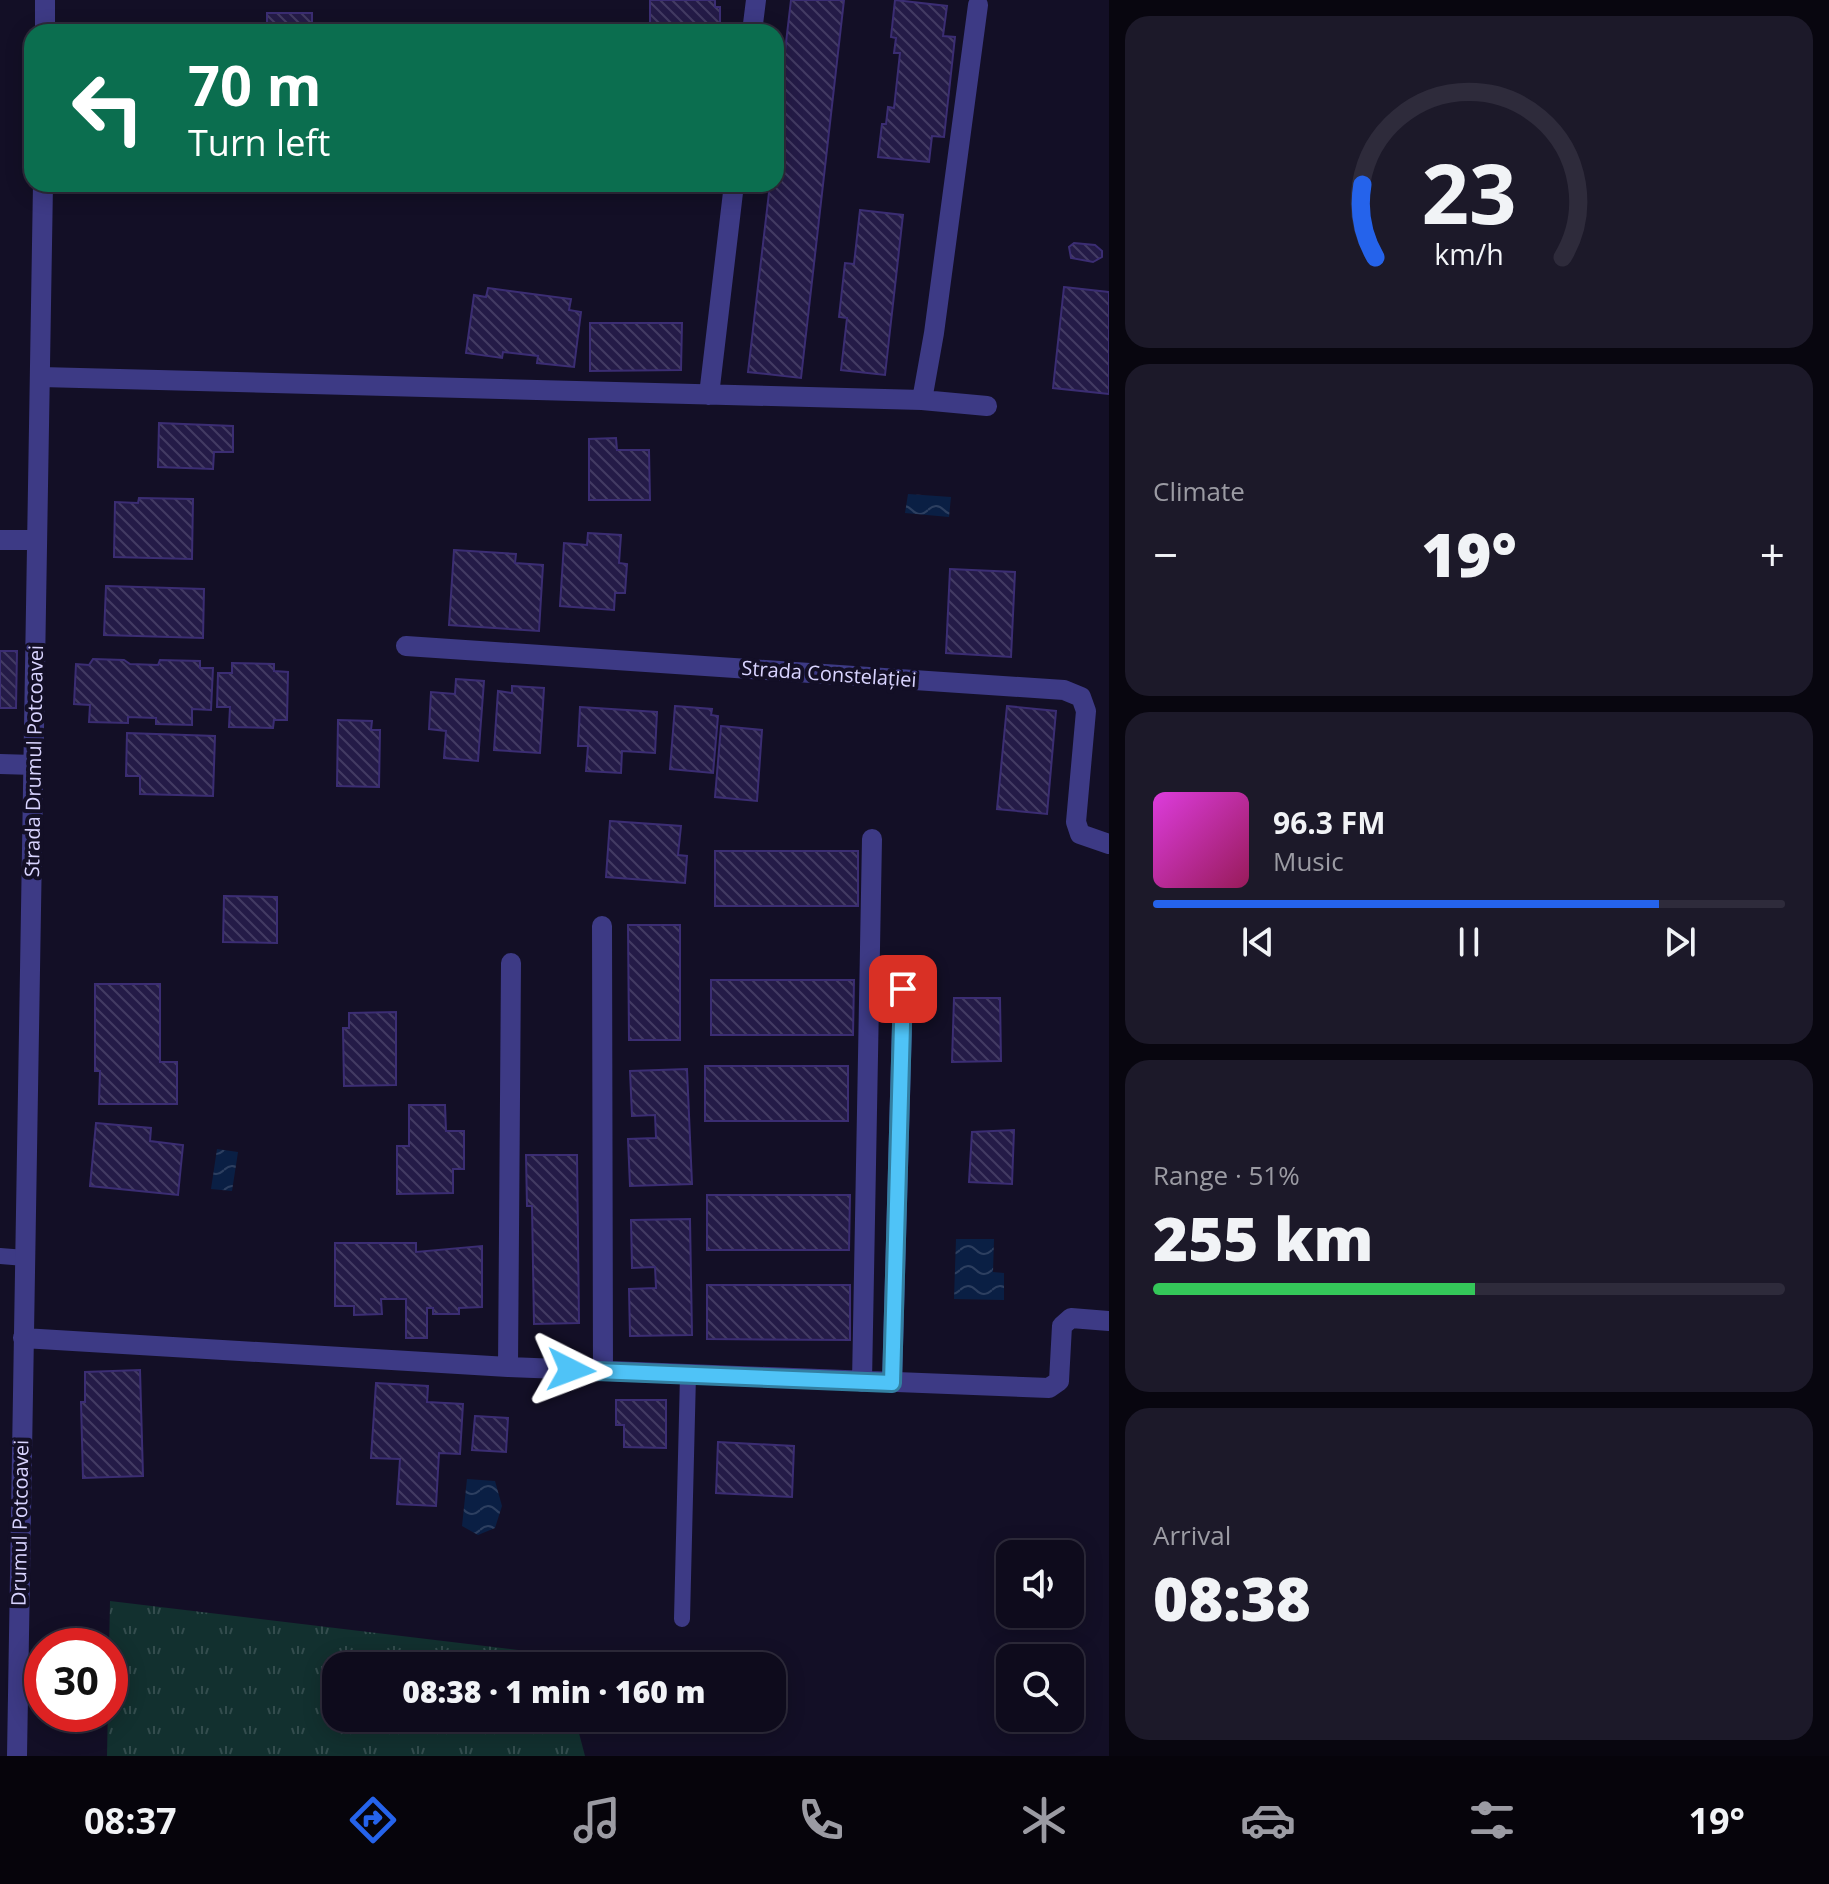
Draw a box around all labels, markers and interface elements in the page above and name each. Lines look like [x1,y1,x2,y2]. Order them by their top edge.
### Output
text: 70 m [188,46,322,122]
icon: left [56,56,160,160]
text: Turn left [188,118,330,167]
text: 23 [1421,135,1517,248]
text: km/h [1434,234,1504,273]
text: Climate [1153,473,1245,509]
text: 19° [1421,513,1517,595]
text: − [1153,524,1178,584]
text: + [1760,524,1785,584]
street label: Strada Drumul Potcoavei [18,645,49,877]
street label: Strada Constelației [741,654,917,693]
text: 96.3 FM [1273,802,1386,843]
text: Music [1273,843,1344,879]
icon: previous [1236,920,1280,964]
icon: pause [1447,920,1491,964]
icon: next [1658,920,1702,964]
pin [869,955,937,1023]
icon: arrive [881,967,925,1011]
text: Range · 51% [1153,1157,1300,1193]
text: 255 km [1153,1197,1374,1279]
position arrow [529,1328,613,1412]
street label: Drumul Potcoavei [5,1440,34,1606]
text: Arrival [1153,1517,1231,1553]
map controls [996,1540,1084,1732]
button: sound [996,1540,1084,1628]
text: 08:38 [1153,1557,1311,1639]
speed limit sign: 30 [24,1628,128,1732]
button: search [996,1644,1084,1732]
text: 08:38 · 1 min · 160 m [402,1671,706,1712]
icon: directions [345,1792,401,1848]
icon: music [569,1792,625,1848]
icon: phone [793,1792,849,1848]
icon: climate [1016,1792,1072,1848]
icon: car [1240,1792,1296,1848]
icon: filters [1464,1792,1520,1848]
text: 08:37 [84,1796,177,1845]
text: 19° [1688,1796,1745,1845]

